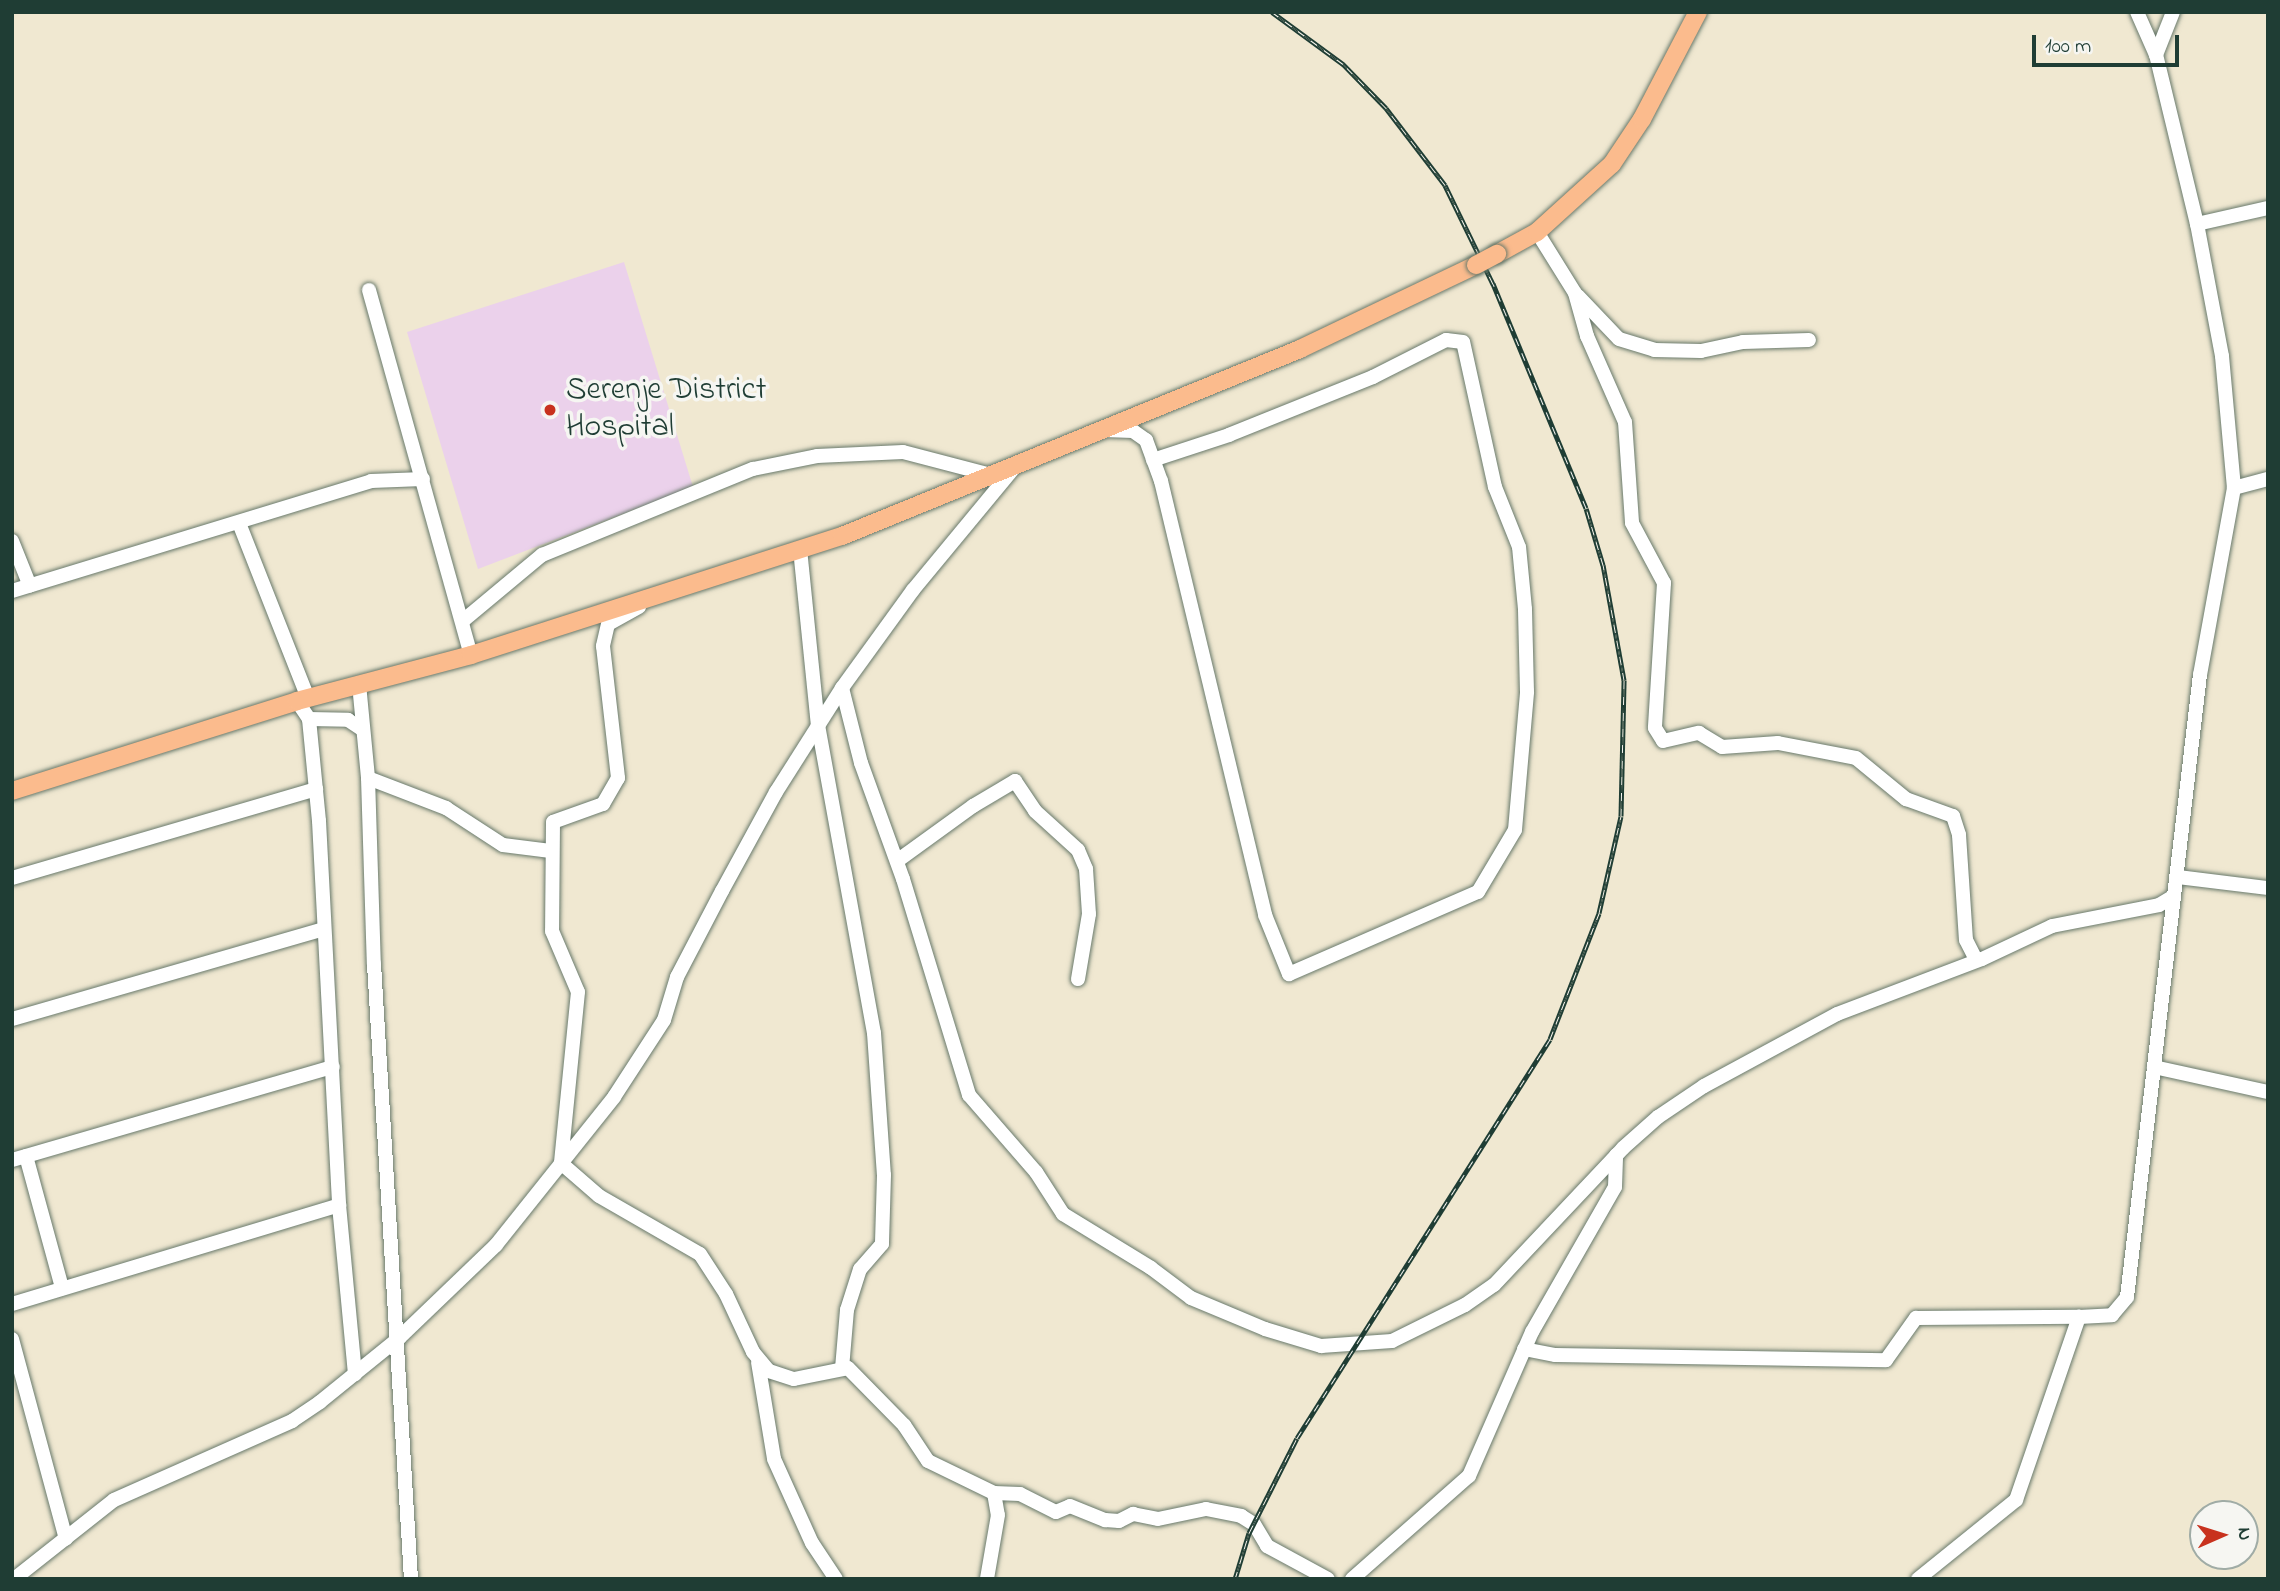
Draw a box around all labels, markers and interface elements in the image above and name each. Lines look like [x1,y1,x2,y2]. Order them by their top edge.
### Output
scale bar [2035,21,2182,65]
text: 100 m [2045,32,2091,62]
place label: Serenje District Hospital [566,373,767,448]
marker: Serenje District Hospital [540,400,560,420]
north arrow [2189,1500,2259,1570]
text: N [2230,1527,2257,1541]

